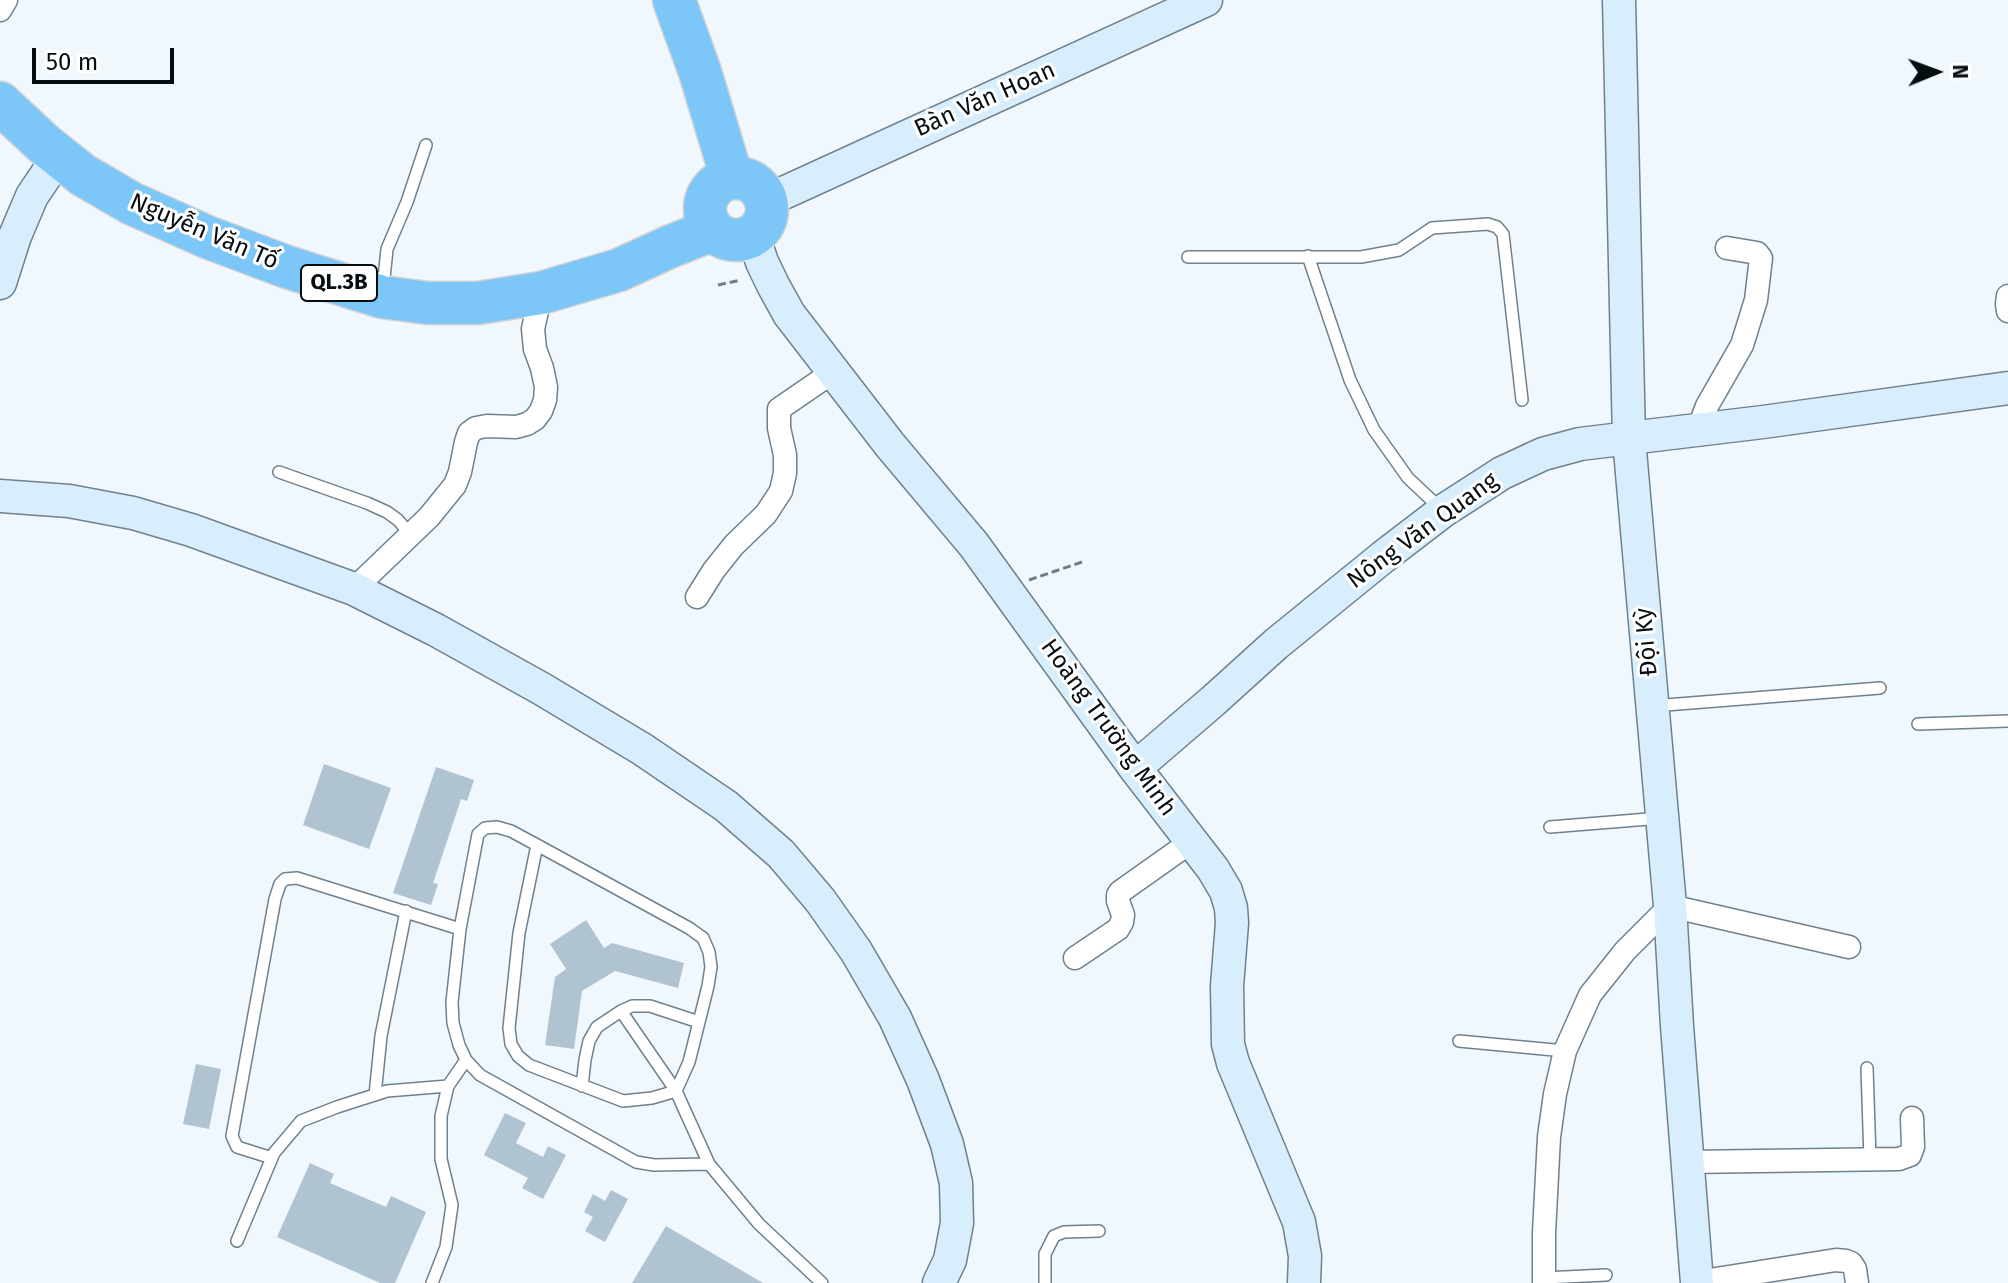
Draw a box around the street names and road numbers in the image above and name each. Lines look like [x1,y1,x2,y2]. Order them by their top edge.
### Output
street label: Bàn Văn Hoan [910,56,1060,144]
street label: Nguyễn Văn Tố [125,188,283,276]
road number: QL.3B [301,265,377,301]
street label: Nông Văn Quang [1342,467,1504,595]
street label: Đội Kỳ [1630,607,1664,677]
street label: Hoàng Trường Minh [1034,634,1182,822]

